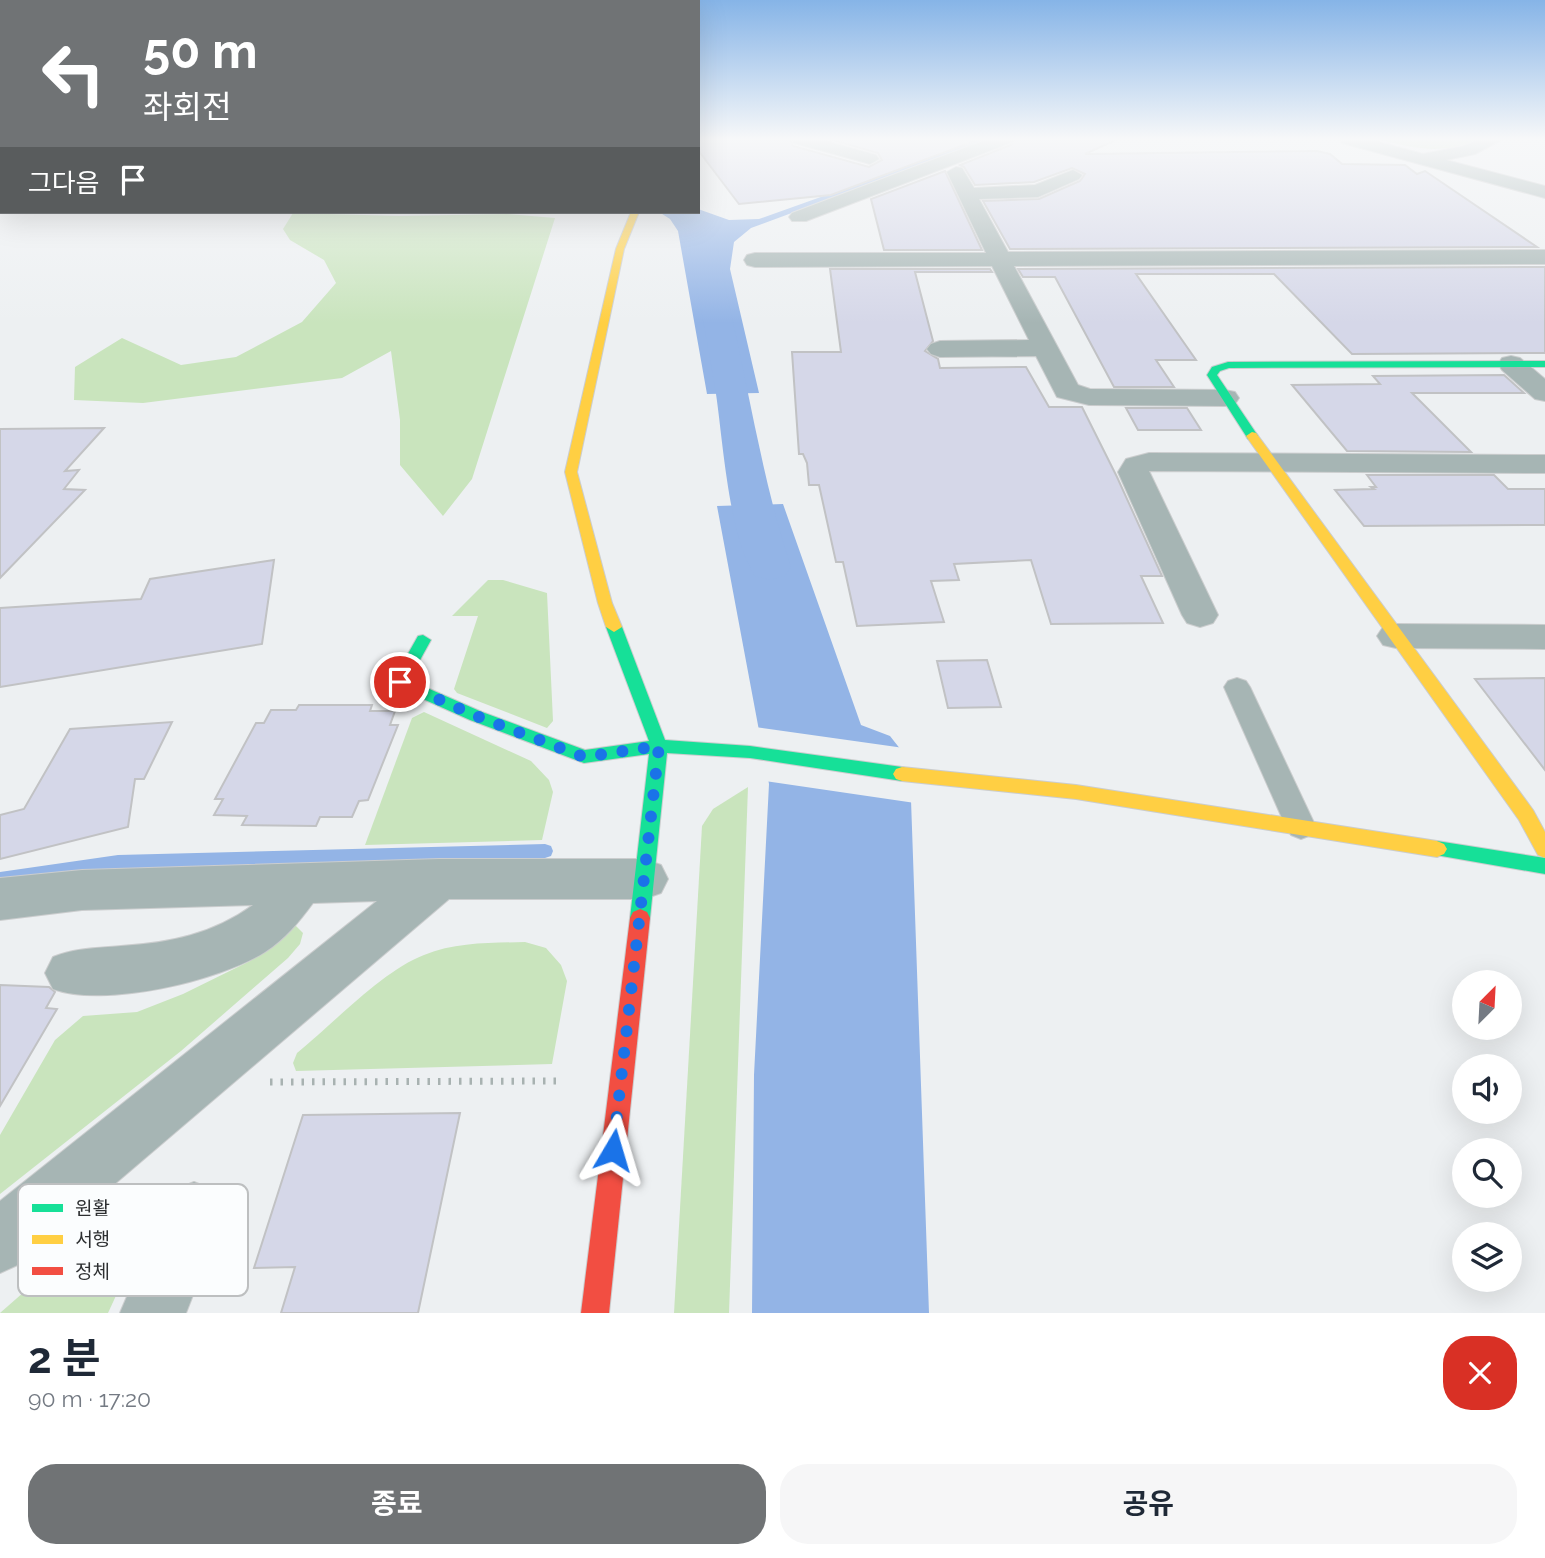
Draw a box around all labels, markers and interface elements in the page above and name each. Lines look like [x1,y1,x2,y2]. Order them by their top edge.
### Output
text: 50 m [143,22,258,79]
icon: left [28,28,119,119]
text: 좌회전 [143,88,231,125]
icon: arrive [114,161,152,199]
text: 그다음 [28,168,100,198]
pin [370,652,430,712]
icon: arrive [381,663,419,701]
north arrow [1452,970,1522,1040]
map controls [1452,970,1522,1292]
button: sound [1452,1054,1522,1124]
position arrow [576,1113,650,1187]
button: search [1452,1138,1522,1208]
legend [18,1184,248,1296]
text: 원활 [75,1197,110,1219]
button: layers [1452,1222,1522,1292]
text: 서행 [75,1228,110,1250]
text: 정체 [75,1260,110,1282]
text: 2 분 [28,1334,100,1383]
button: close [1443,1336,1517,1410]
text: 90 m · 17:20 [28,1385,151,1412]
button: 종료 [28,1464,766,1544]
button: 공유 [780,1464,1517,1544]

